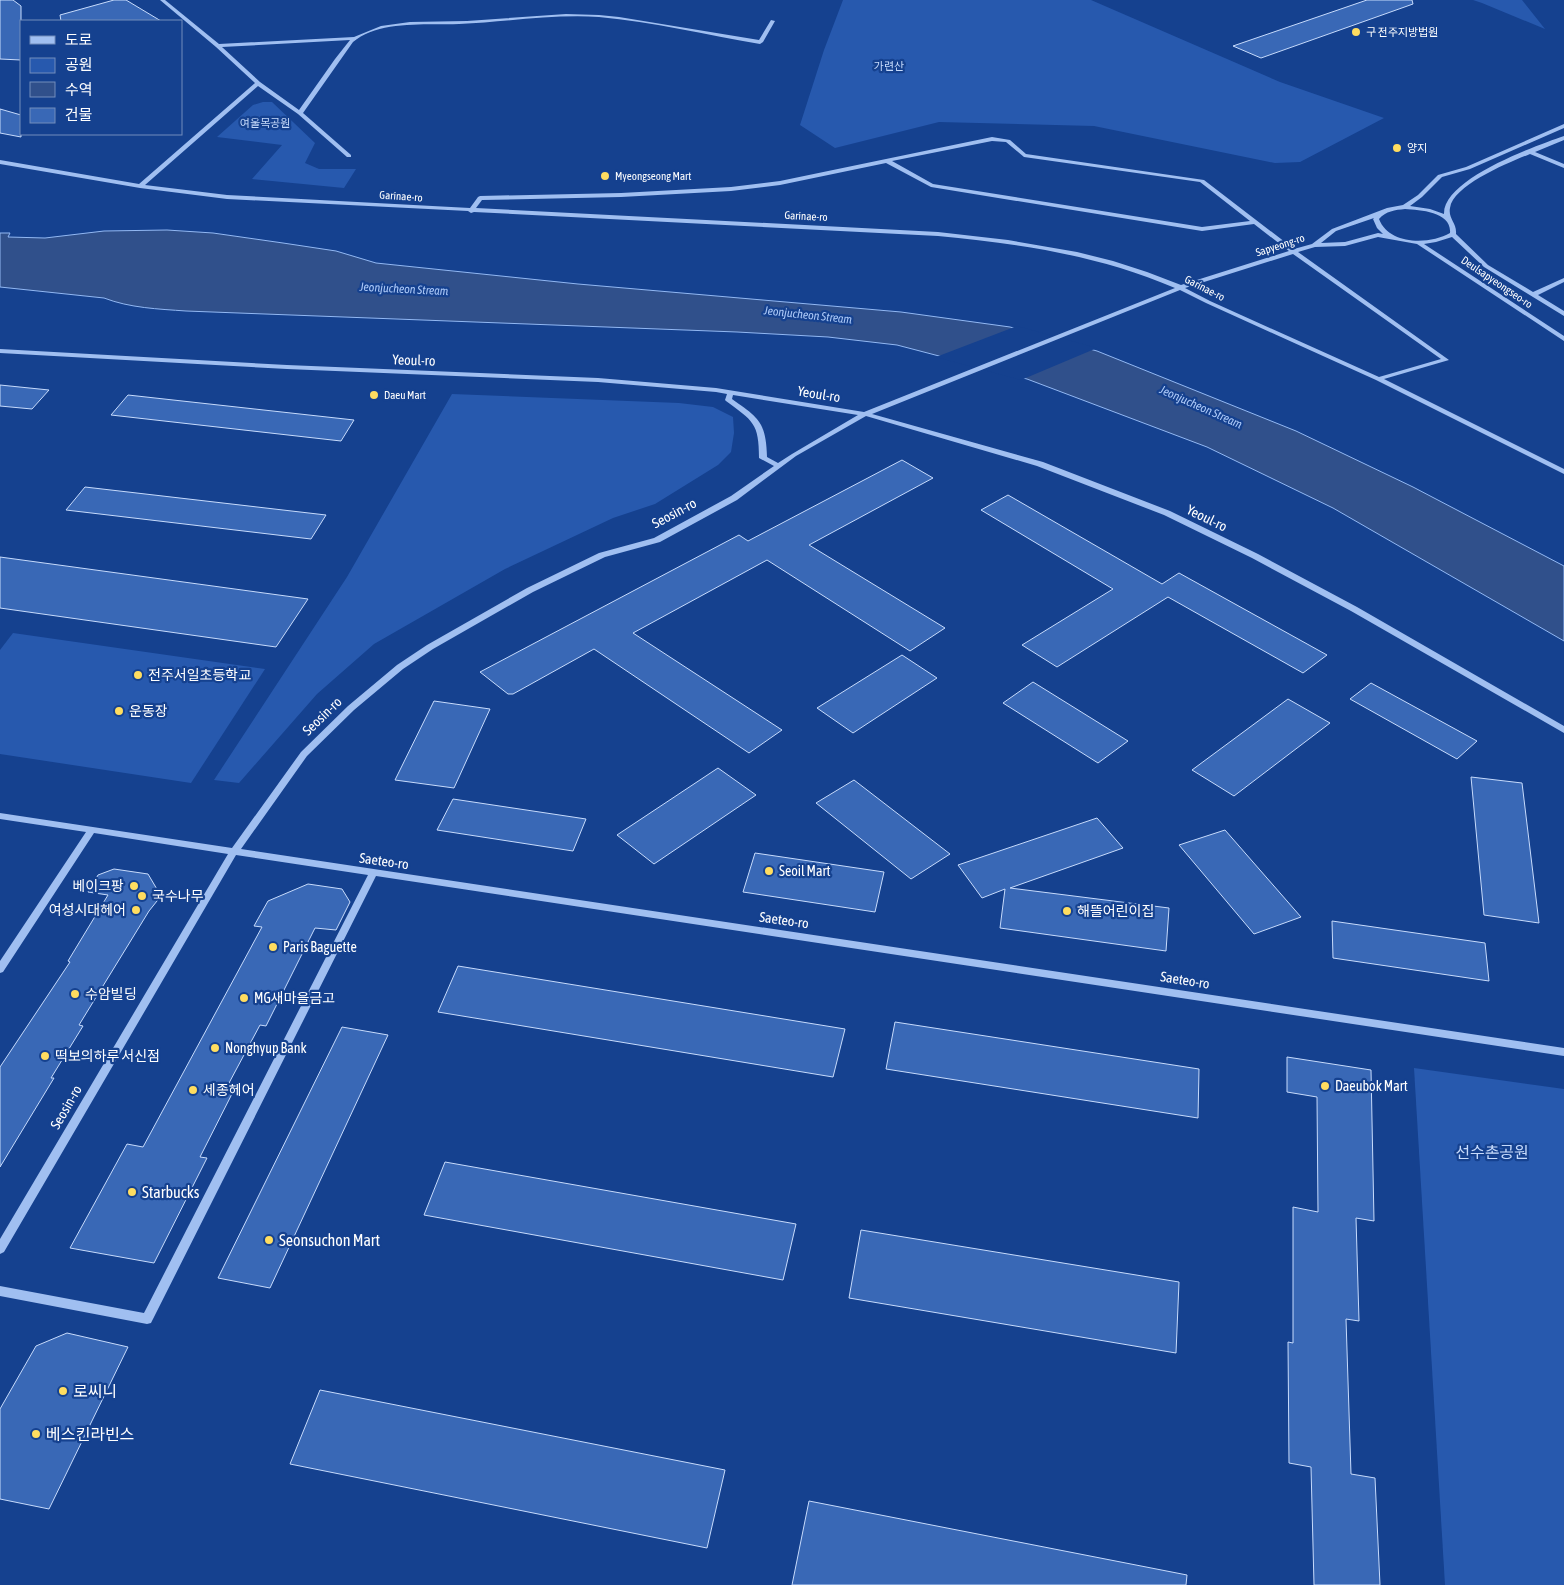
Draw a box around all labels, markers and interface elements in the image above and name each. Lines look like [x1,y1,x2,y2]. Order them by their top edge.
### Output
legend [20,20,182,135]
marker: 구 전주지방법원 [1350,26,1362,38]
place label: 구 전주지방법원 [1366,26,1438,38]
text: 도로 [65,31,93,48]
text: 공원 [65,56,93,73]
park label: 가련산 [874,60,904,72]
text: 수역 [65,81,93,98]
text: 건물 [65,106,93,123]
park label: 여울목공원 [240,117,290,129]
marker: 양지 [1391,142,1403,154]
place label: 양지 [1407,142,1427,154]
marker: Myeongseong Mart [599,170,611,182]
place label: Myeongseong Mart [615,170,691,182]
street label: Garinae-ro [379,189,423,203]
street label: Garinae-ro [784,209,828,223]
street label: Sapyeong-ro [1254,231,1306,259]
street label: Deulsapyeongseo-ro [1459,254,1535,310]
street label: Garinae-ro [1183,273,1227,303]
water label: Jeonjucheon Stream [358,280,449,298]
water label: Jeonjucheon Stream [762,303,853,327]
street label: Yeoul-ro [392,351,436,369]
water label: Jeonjucheon Stream [1157,382,1245,432]
street label: Yeoul-ro [797,383,841,405]
marker: Daeu Mart [368,389,380,401]
place label: Daeu Mart [384,389,426,401]
street label: Seosin-ro [649,495,699,531]
street label: Yeoul-ro [1184,501,1230,535]
place label: 전주서일초등학교 [148,667,251,683]
marker: 전주서일초등학교 [132,669,144,681]
street label: Seosin-ro [299,694,345,738]
place label: 운동장 [129,703,168,719]
marker: 운동장 [113,705,125,717]
street label: Saeteo-ro [358,850,410,872]
place label: Seoil Mart [779,863,831,879]
marker: Seoil Mart [763,865,775,877]
place label: 베이크팡 [72,878,124,894]
marker: 베이크팡 [128,880,140,892]
place label: 국수나무 [152,888,204,904]
marker: 국수나무 [136,890,148,902]
place label: 여성시대헤어 [49,902,126,918]
place label: 해뜰어린이집 [1077,903,1154,919]
marker: 여성시대헤어 [130,904,142,916]
marker: 해뜰어린이집 [1061,905,1073,917]
street label: Saeteo-ro [758,909,810,931]
place label: Paris Baguette [283,939,357,955]
marker: Paris Baguette [267,941,279,953]
street label: Saeteo-ro [1159,968,1211,992]
place label: 수암빌딩 [85,986,137,1002]
marker: 수암빌딩 [69,988,81,1000]
place label: MG새마을금고 [254,990,335,1006]
marker: MG새마을금고 [238,992,250,1004]
place label: Nonghyup Bank [225,1040,307,1056]
marker: Nonghyup Bank [209,1042,221,1054]
place label: 떡보의하루 서신점 [55,1048,160,1064]
marker: 떡보의하루 서신점 [39,1050,51,1062]
place label: Daeubok Mart [1335,1078,1408,1094]
marker: Daeubok Mart [1319,1080,1331,1092]
street label: Seosin-ro [47,1082,85,1132]
place label: 세종헤어 [203,1082,255,1098]
marker: 세종헤어 [187,1084,199,1096]
park label: 선수촌공원 [1455,1143,1529,1161]
place label: Starbucks [142,1183,200,1201]
marker: Starbucks [126,1186,138,1198]
place label: Seonsuchon Mart [279,1231,380,1249]
marker: Seonsuchon Mart [263,1234,275,1246]
place label: 로씨니 [73,1382,117,1400]
marker: 로씨니 [57,1385,69,1397]
place label: 베스킨라빈스 [46,1425,134,1443]
marker: 베스킨라빈스 [30,1428,42,1440]

